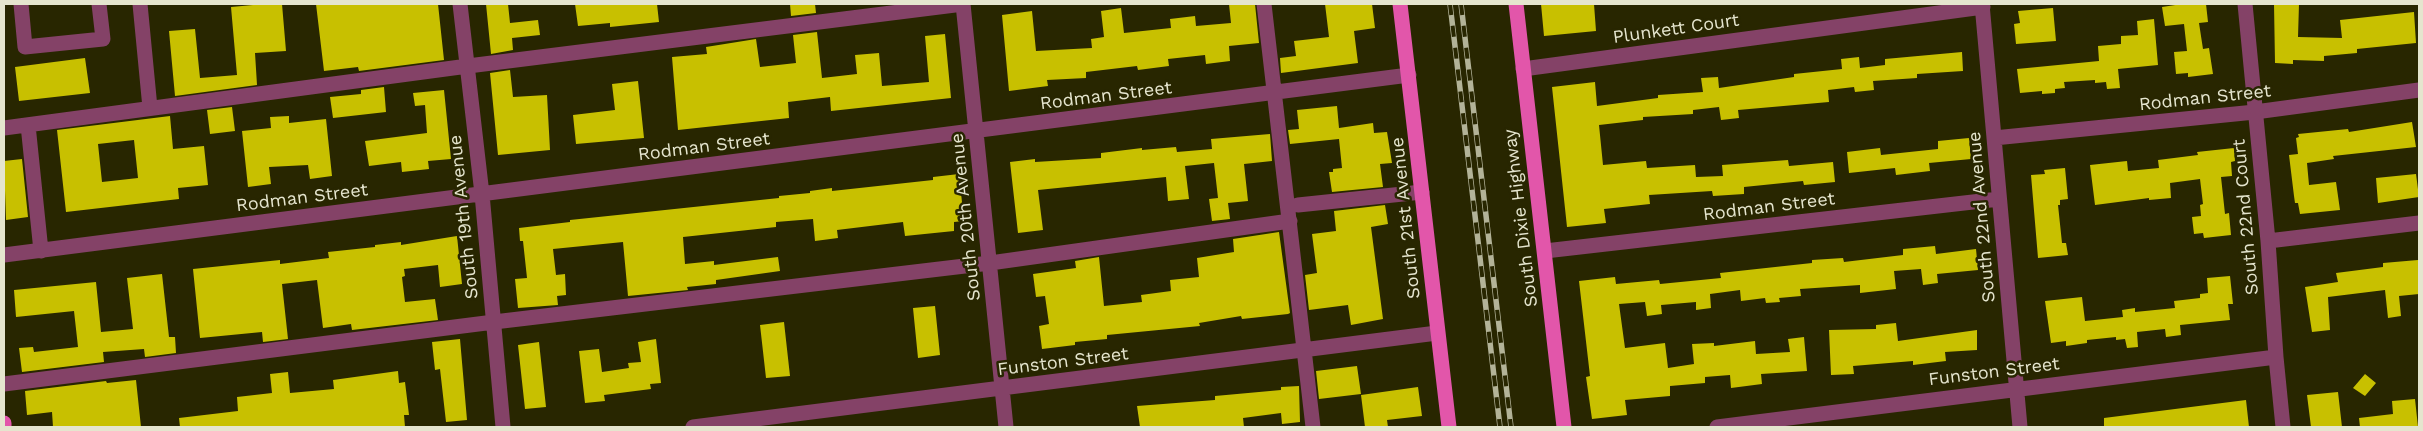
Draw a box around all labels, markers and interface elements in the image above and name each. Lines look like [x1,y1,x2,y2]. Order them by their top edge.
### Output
street label: Plunkett Court [1611,9,1741,49]
street label: Rodman Street [1039,77,1173,115]
street label: Rodman Street [2138,80,2272,116]
street label: Rodman Street [637,128,771,166]
street label: South Dixie Highway [1499,128,1543,308]
street label: South 22nd Avenue [1964,131,2000,303]
street label: South 20th Avenue [946,132,986,302]
street label: South 19th Avenue [445,134,483,300]
street label: South 21st Avenue [1387,136,1425,300]
street label: South 22nd Court [2228,138,2264,296]
street label: Rodman Street [235,179,369,217]
street label: Rodman Street [1702,188,1836,226]
street label: Funston Street [996,343,1130,381]
street label: Funston Street [1927,353,2061,391]

